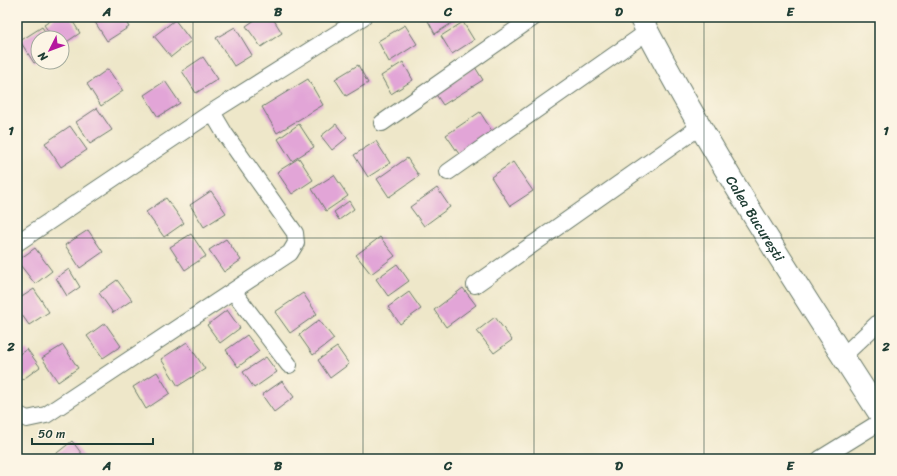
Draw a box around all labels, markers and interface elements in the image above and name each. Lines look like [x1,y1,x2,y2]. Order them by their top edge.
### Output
text: A [102,0,111,23]
text: B [274,0,283,23]
text: C [443,0,453,23]
text: D [615,0,623,23]
text: E [786,0,795,23]
north arrow [30,30,70,70]
text: N [33,47,53,66]
text: 1 [8,119,14,142]
text: 1 [883,119,889,142]
street label: Calea București [719,170,792,267]
text: 2 [6,335,15,358]
text: 2 [881,335,890,358]
scale bar [32,420,153,446]
text: 50 m [38,423,65,445]
text: A [102,454,111,476]
text: B [274,454,283,476]
text: C [443,454,453,476]
text: D [615,454,623,476]
text: E [786,454,795,476]

